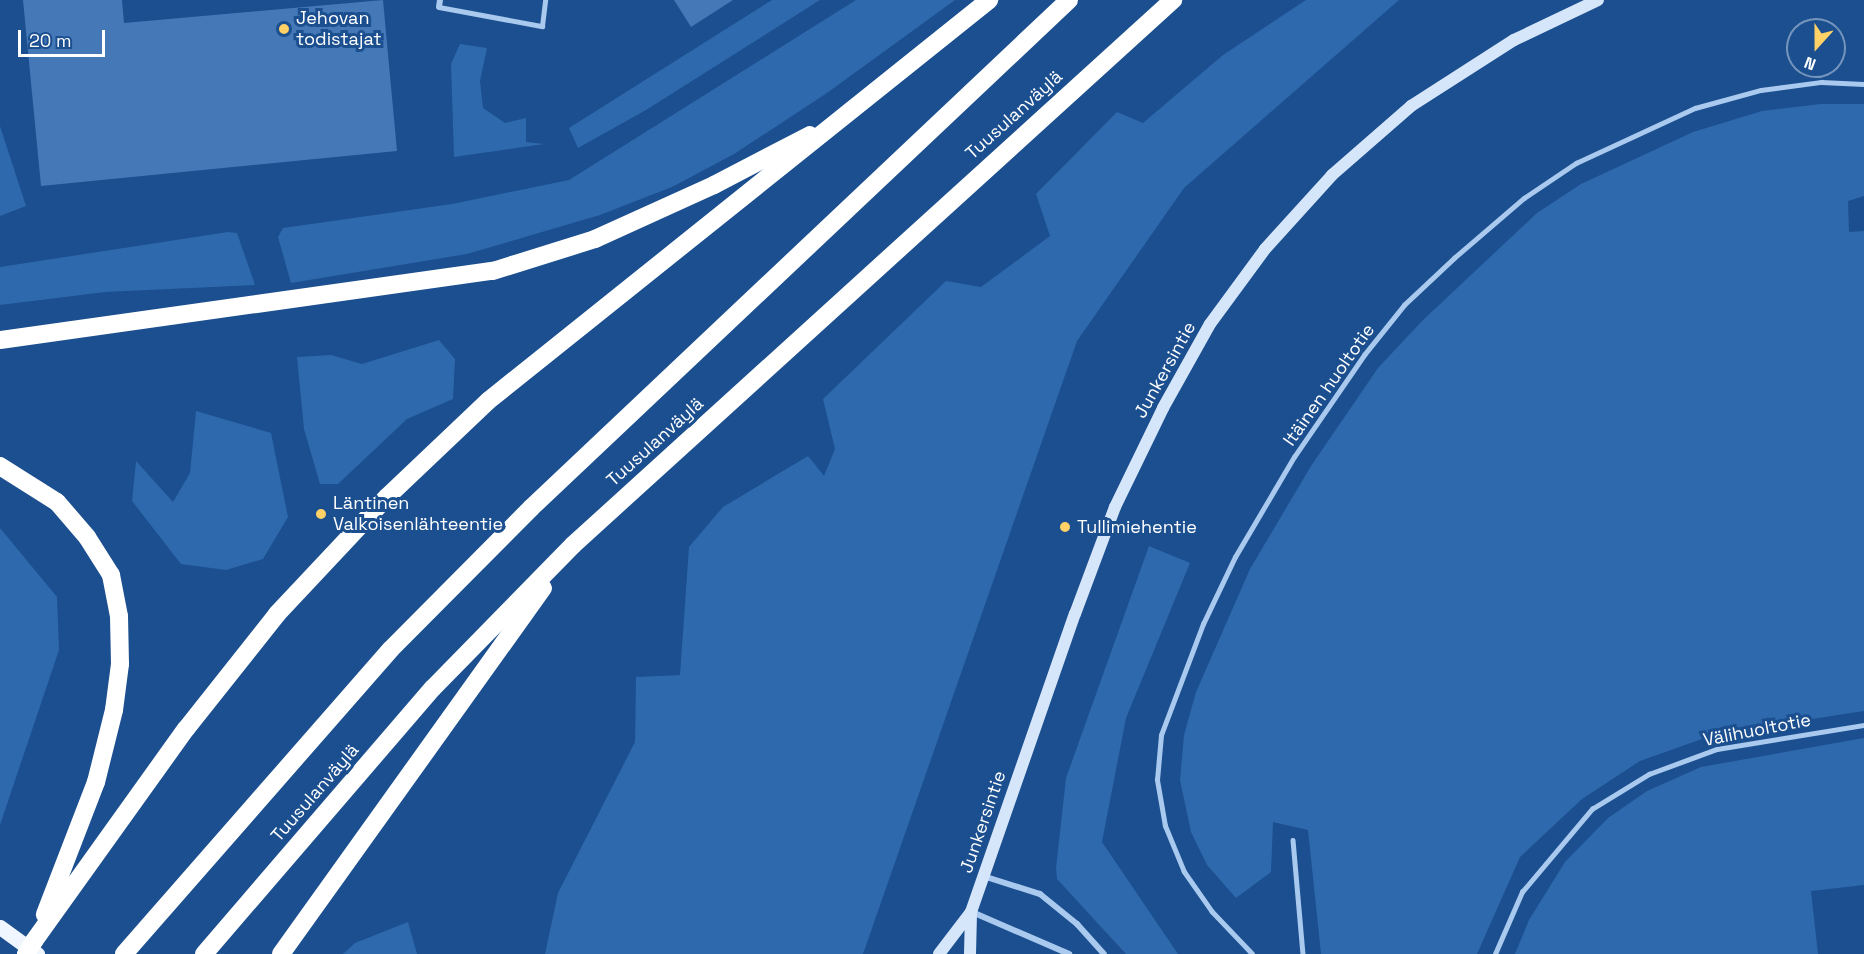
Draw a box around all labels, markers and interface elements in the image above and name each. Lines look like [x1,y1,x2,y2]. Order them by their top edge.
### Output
place label: Jehovan todistajat [296,8,381,50]
scale bar [21,18,108,56]
north arrow [1786,18,1846,78]
marker: Jehovan todistajat [277,22,291,36]
text: 20 m [29,29,72,52]
text: N [1801,52,1819,75]
street label: Tuusulanväylä [961,66,1067,164]
street label: Junkersintie [1130,318,1200,422]
street label: Itäinen huoltotie [1279,320,1379,450]
street label: Tuusulanväylä [602,393,708,491]
place label: Läntinen Valkoisenlähteentie [333,493,503,536]
marker: Läntinen Valkoisenlähteentie [314,507,328,521]
place label: Tullimiehentie [1077,516,1197,538]
marker: Tullimiehentie [1058,520,1072,534]
street label: Välihuoltotie [1701,709,1813,751]
street label: Tuusulanväylä [267,740,363,846]
street label: Junkersintie [955,768,1011,876]

